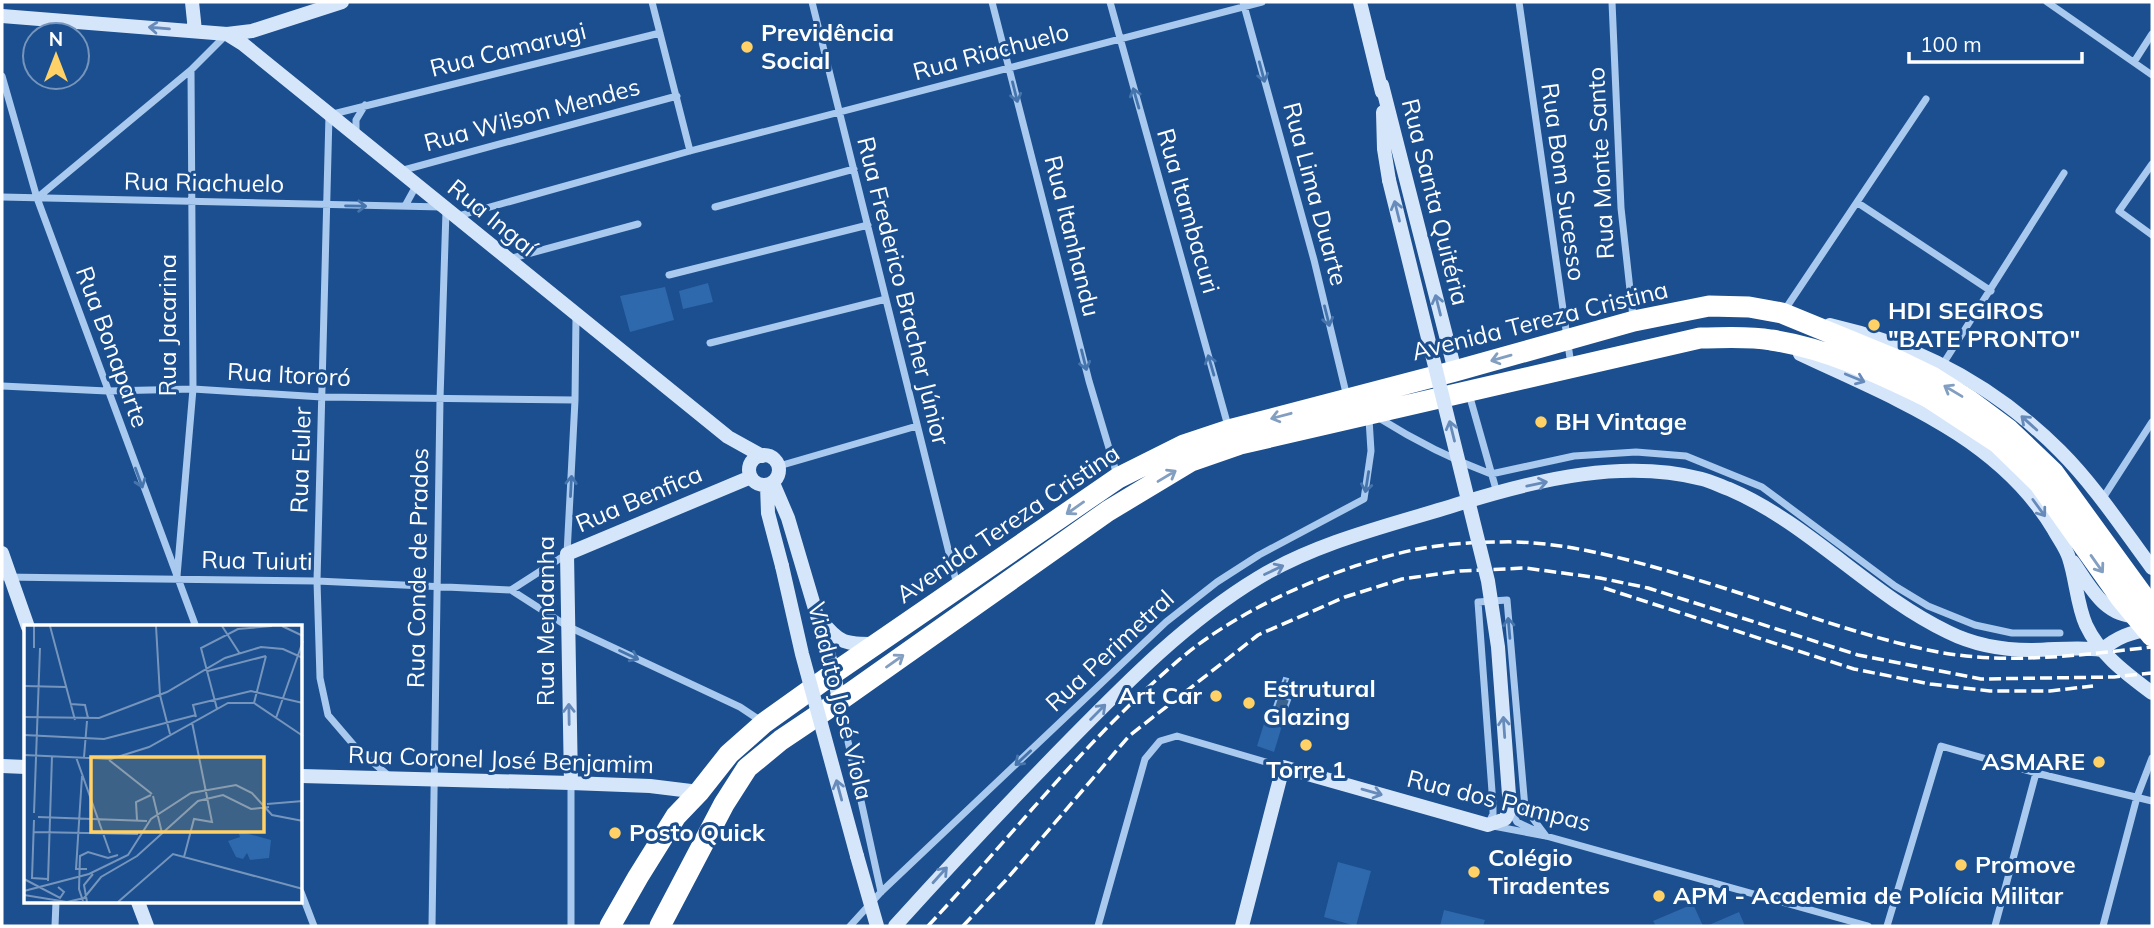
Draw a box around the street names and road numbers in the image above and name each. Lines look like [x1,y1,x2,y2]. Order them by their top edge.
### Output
street label: Rua Camarugi [427,15,589,83]
street label: Rua Riachuelo [910,16,1072,86]
street label: Rua Monte Santo [1580,66,1620,260]
street label: Rua Wilson Mendes [421,71,643,157]
street label: Rua Bom Sucesso [1535,81,1593,283]
street label: Rua Santa Quitéria [1396,95,1476,308]
street label: Rua Lima Duarte [1277,99,1355,289]
street label: Rua Itambacuri [1151,125,1227,297]
street label: Rua Frederico Bracher Júnior [851,133,957,448]
street label: Rua Itanhandu [1038,152,1107,319]
street label: Rua Riachuelo [124,166,284,198]
street label: Rua Ingaí [442,172,544,263]
street label: Rua Jacarina [152,254,182,396]
street label: Rua Bonaparte [70,262,156,431]
street label: Avenida Tereza Cristina [1409,274,1671,366]
street label: Rua Itororó [226,356,352,392]
street label: Rua Euler [283,406,317,514]
street label: Avenida Tereza Cristina [890,437,1125,609]
street label: Rua Conde de Prados [400,448,434,688]
street label: Rua Benfica [571,458,706,538]
street label: Rua Mendanha [530,536,560,706]
street label: Rua Tuiuti [201,544,313,576]
street label: Rua Perimetral [1039,583,1180,717]
street label: Viaduto José Viola [802,599,880,803]
street label: Rua Coronel José Benjamim [348,739,654,779]
street label: Rua dos Pampas [1404,763,1594,837]

